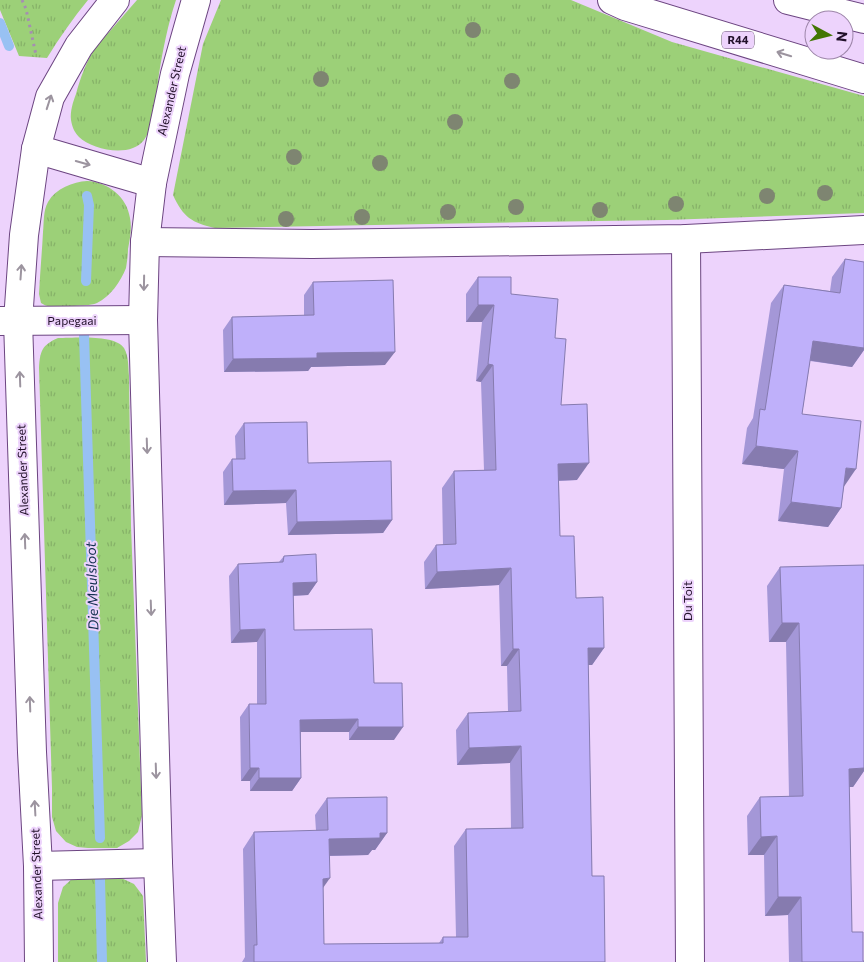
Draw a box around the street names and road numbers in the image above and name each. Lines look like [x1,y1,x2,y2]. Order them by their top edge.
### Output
road number: R44 [722,32,754,48]
street label: Alexander Street [154,45,188,137]
street label: Papegaai [47,313,97,327]
street label: Alexander Street [13,424,31,516]
street label: Du Toit [680,581,694,621]
street label: Alexander Street [27,828,45,920]

